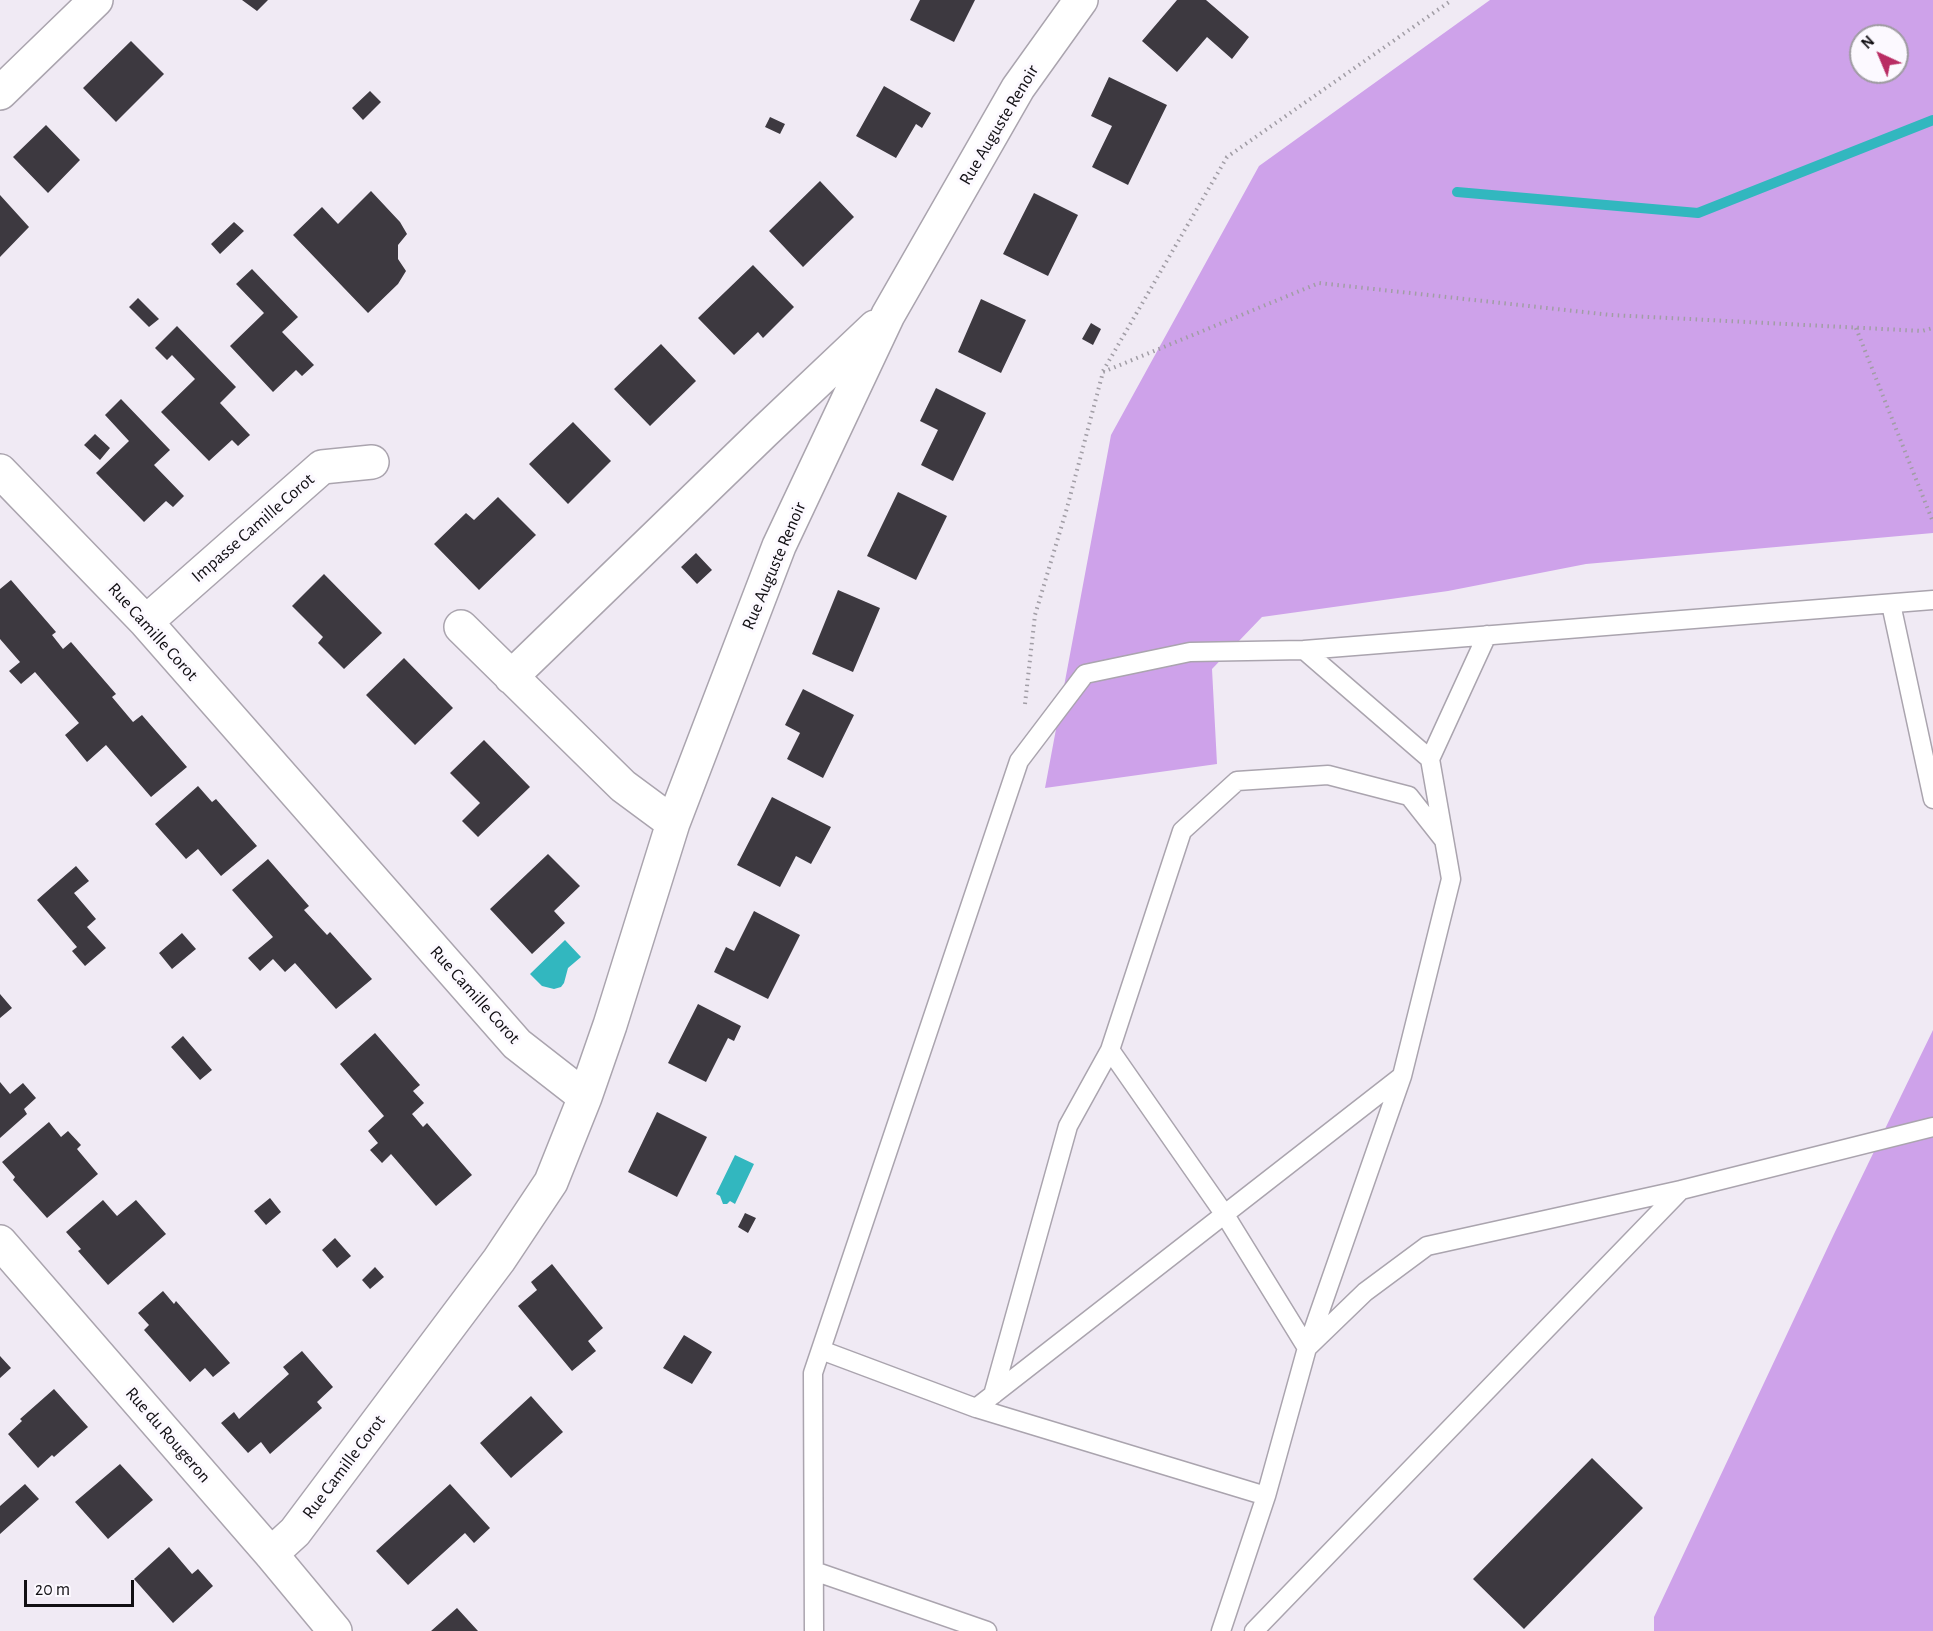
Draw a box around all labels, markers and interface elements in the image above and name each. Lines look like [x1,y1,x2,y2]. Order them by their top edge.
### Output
north arrow [1849,24,1909,84]
text: N [1858,33,1877,52]
street label: Rue Auguste Renoir [955,61,1043,189]
street label: Impasse Camille Corot [187,469,319,587]
street label: Rue Auguste Renoir [737,499,811,633]
street label: Rue Camille Corot [103,579,203,685]
street label: Rue Camille Corot [425,942,525,1048]
street label: Rue du Rougeron [121,1383,215,1487]
street label: Rue Camille Corot [298,1411,390,1523]
scale bar [27,1568,136,1606]
text: 20 m [35,1581,70,1599]

